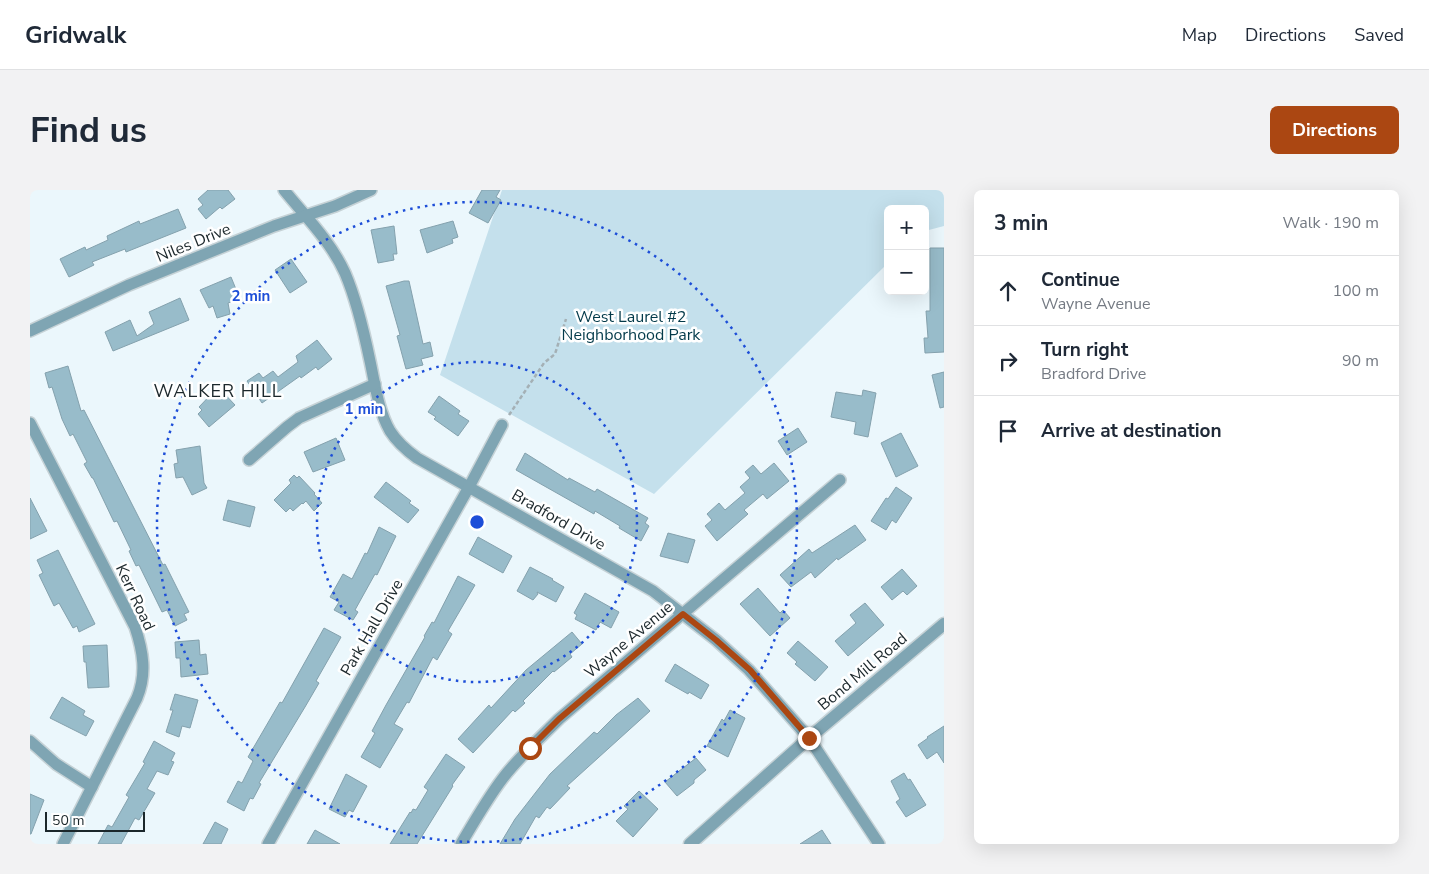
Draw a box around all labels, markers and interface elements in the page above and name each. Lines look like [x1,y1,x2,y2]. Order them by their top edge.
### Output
text: Gridwalk [25,19,126,51]
text: Map [1182,23,1217,47]
text: Directions [1245,23,1326,47]
text: Saved [1354,23,1404,47]
button: Directions [1270,106,1399,154]
text: Find us [30,107,147,154]
map controls [884,205,929,295]
button: + [884,205,929,250]
text: 3 min [994,209,1048,237]
text: Walk · 190 m [1283,212,1379,234]
street label: Niles Drive [153,218,234,268]
button: − [884,250,929,295]
text: Continue [1041,267,1120,293]
icon: ahead [994,277,1022,305]
text: 100 m [1332,280,1379,302]
text: 2 min [232,286,270,306]
text: Wayne Avenue [1041,293,1151,315]
park label: West Laurel #2 Neighborhood Park [562,306,701,346]
text: Turn right [1041,337,1128,363]
icon: right [994,347,1022,375]
text: 90 m [1342,350,1379,372]
text: Bradford Drive [1041,363,1146,385]
district label: WALKER HILL [154,379,283,403]
text: 1 min [345,399,383,419]
icon: arrive [994,417,1022,445]
text: Arrive at destination [1041,418,1222,444]
street label: Bradford Drive [507,484,610,556]
centre of rings [468,513,486,531]
street label: Kerr Road [110,561,160,634]
street label: Park Hall Drive [335,575,408,680]
street label: Wayne Avenue [580,596,678,683]
street label: Bond Mill Road [813,628,912,716]
route end [798,727,821,750]
route start [519,737,542,760]
scale bar [45,809,145,832]
text: 50 m [52,811,84,830]

